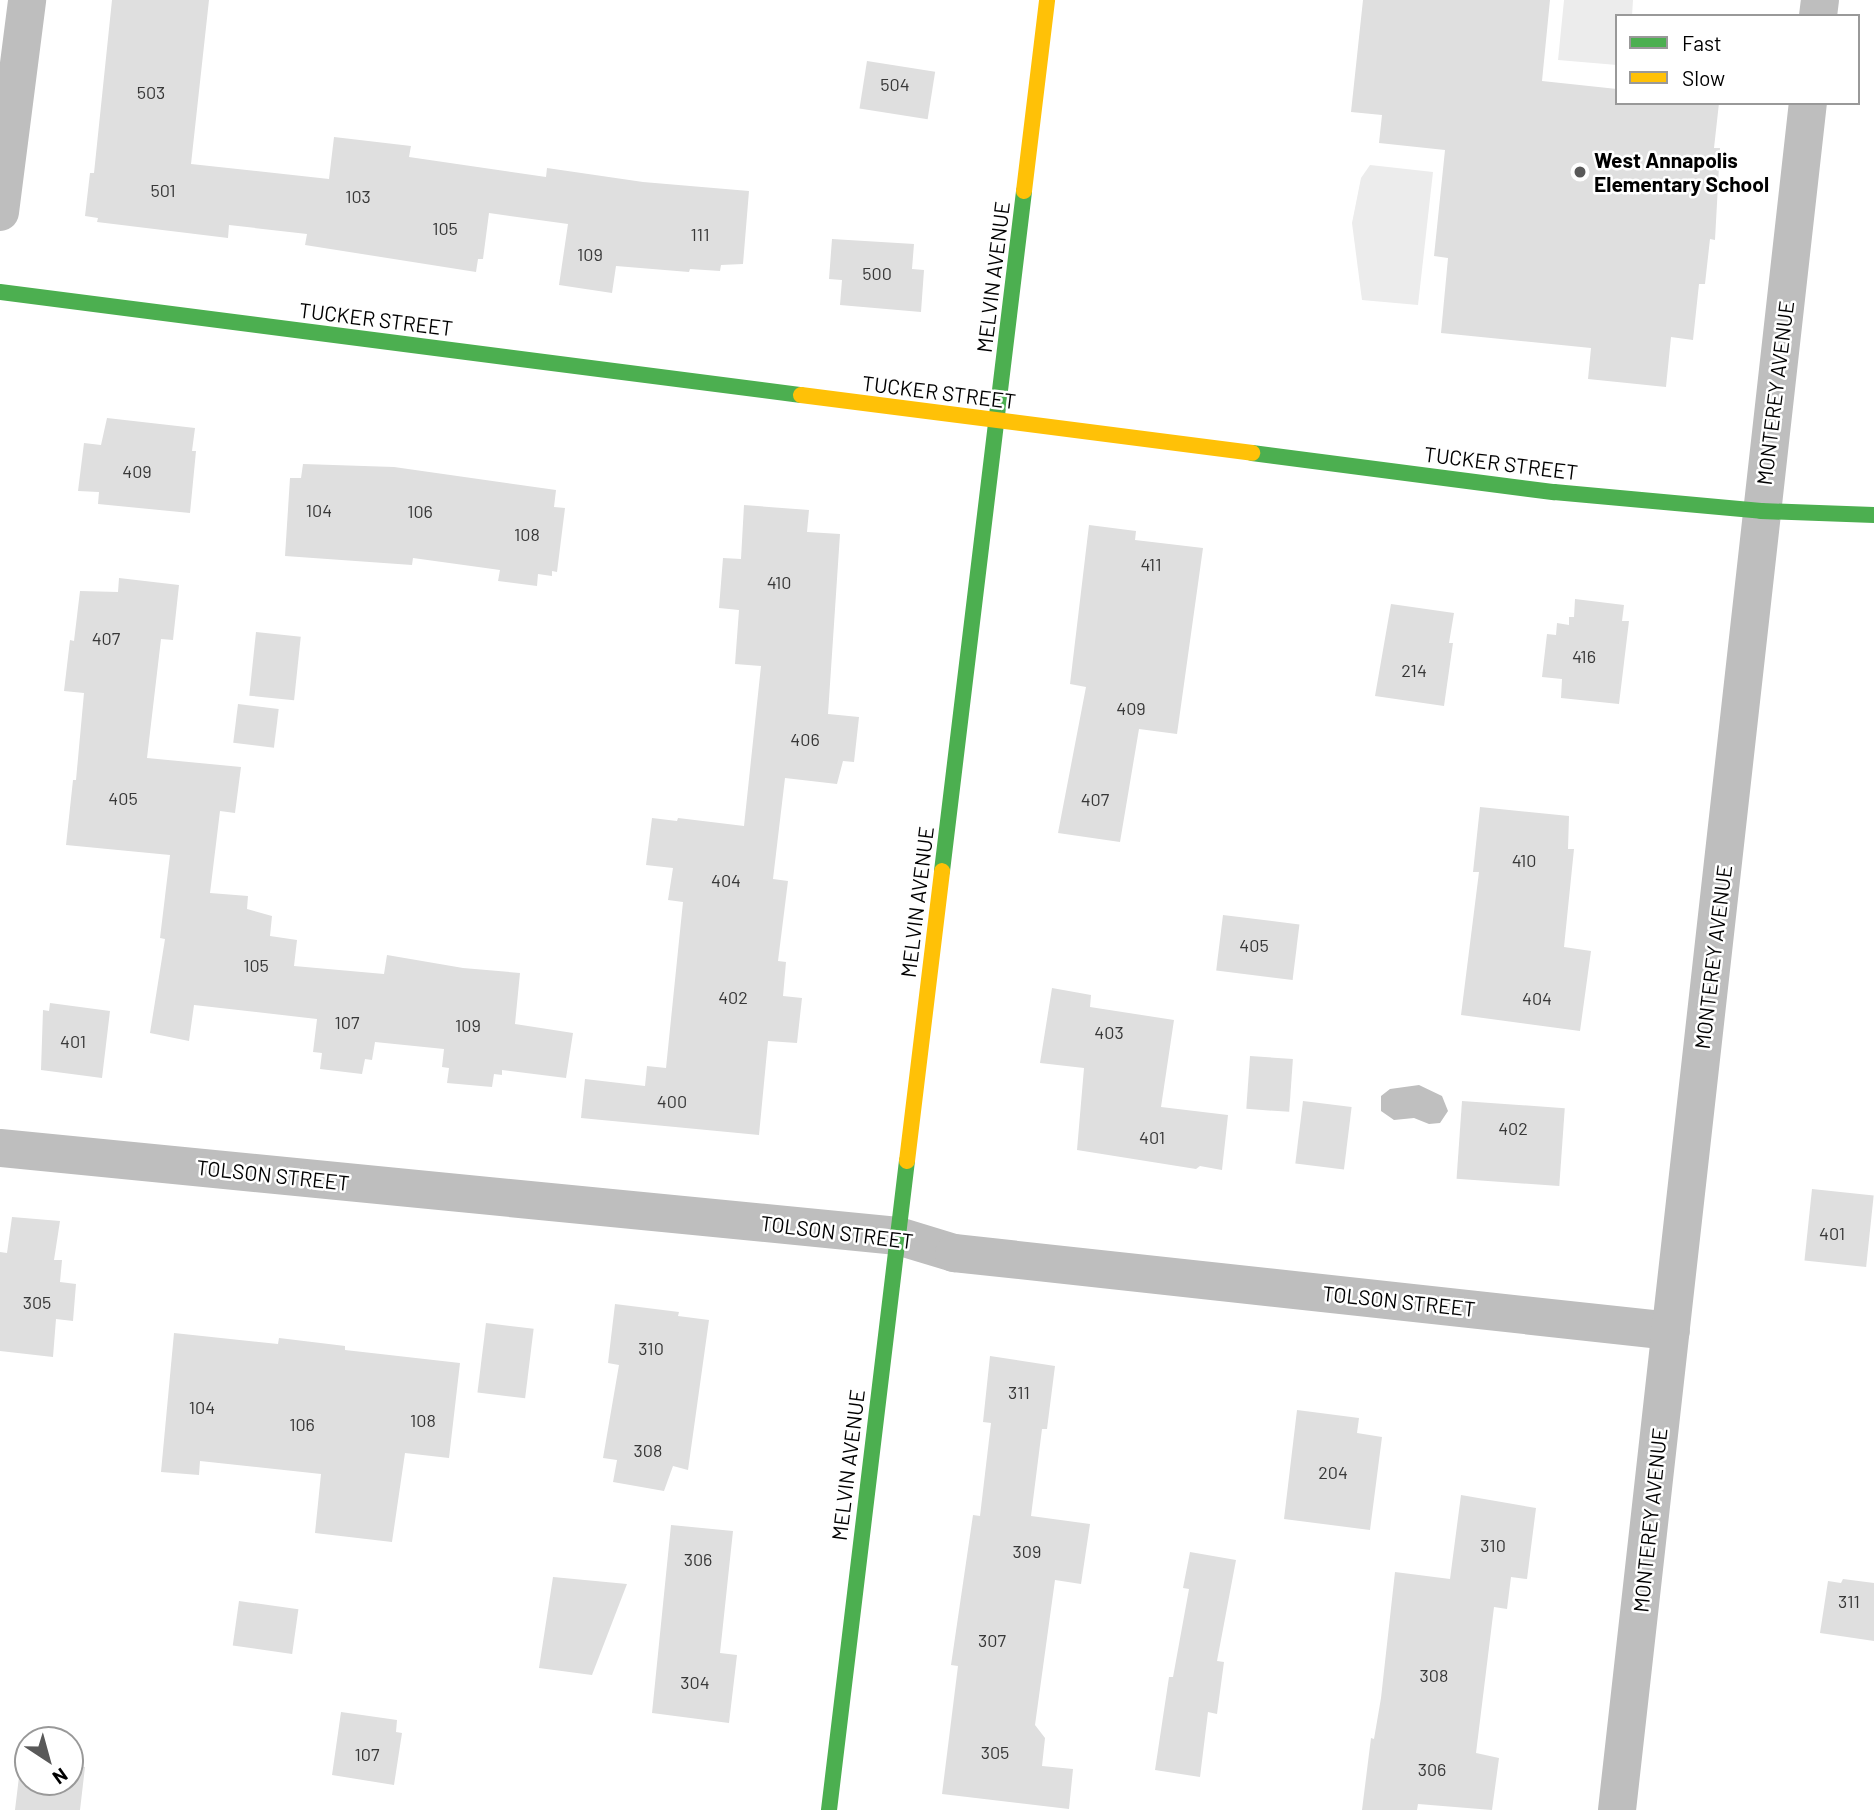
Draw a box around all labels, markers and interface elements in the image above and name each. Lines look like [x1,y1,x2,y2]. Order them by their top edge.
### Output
legend [1615,14,1860,105]
text: Fast [1682,30,1722,55]
text: Slow [1682,65,1725,90]
house number: 504 [880,73,910,95]
house number: 503 [137,81,165,103]
place label: West Annapolis Elementary School [1594,147,1769,197]
marker: West Annapolis Elementary School [1572,164,1588,180]
house number: 501 [150,179,176,201]
house number: 103 [345,185,371,207]
street label: MELVIN AVENUE [971,200,1015,354]
house number: 105 [432,217,458,239]
house number: 111 [690,223,710,245]
house number: 109 [577,243,603,265]
house number: 500 [862,262,892,284]
street label: TUCKER STREET [298,297,454,341]
street label: MONTEREY AVENUE [1751,299,1799,487]
street label: TUCKER STREET [861,370,1017,414]
street label: TUCKER STREET [1423,441,1579,485]
house number: 409 [122,460,152,482]
house number: 104 [306,499,332,521]
house number: 106 [407,500,433,522]
house number: 108 [514,523,540,545]
house number: 411 [1141,553,1161,575]
house number: 410 [767,571,791,593]
house number: 407 [92,627,120,649]
house number: 416 [1572,645,1596,667]
house number: 214 [1401,659,1427,681]
house number: 409 [1116,697,1146,719]
house number: 406 [790,728,820,750]
house number: 405 [108,787,138,809]
house number: 407 [1081,788,1109,810]
street label: MELVIN AVENUE [895,825,939,979]
house number: 410 [1512,849,1536,871]
street label: MONTEREY AVENUE [1689,863,1737,1051]
house number: 404 [711,869,741,891]
house number: 405 [1239,934,1269,956]
house number: 105 [243,954,269,976]
house number: 402 [718,986,748,1008]
house number: 404 [1522,987,1552,1009]
house number: 107 [335,1011,359,1033]
house number: 109 [455,1014,481,1036]
house number: 403 [1094,1021,1124,1043]
house number: 401 [60,1030,86,1052]
house number: 400 [657,1090,687,1112]
house number: 402 [1498,1117,1528,1139]
house number: 401 [1139,1126,1165,1148]
street label: TOLSON STREET [195,1154,351,1196]
street label: TOLSON STREET [759,1210,915,1254]
house number: 401 [1819,1222,1845,1244]
street label: TOLSON STREET [1321,1280,1477,1322]
house number: 305 [23,1291,51,1313]
house number: 310 [638,1337,664,1359]
house number: 311 [1008,1381,1030,1403]
street label: MELVIN AVENUE [826,1388,870,1542]
house number: 104 [189,1396,215,1418]
house number: 108 [410,1409,436,1431]
house number: 106 [289,1413,315,1435]
street label: MONTEREY AVENUE [1628,1426,1672,1614]
house number: 308 [634,1439,662,1461]
house number: 204 [1318,1461,1348,1483]
house number: 310 [1480,1534,1506,1556]
house number: 309 [1013,1540,1041,1562]
house number: 306 [684,1548,712,1570]
house number: 311 [1838,1590,1860,1612]
house number: 307 [978,1629,1006,1651]
house number: 308 [1420,1664,1448,1686]
house number: 304 [680,1671,710,1693]
north arrow [14,1726,84,1796]
house number: 305 [981,1741,1009,1763]
house number: 107 [355,1743,379,1765]
house number: 306 [1418,1758,1446,1780]
text: N [49,1764,72,1790]

